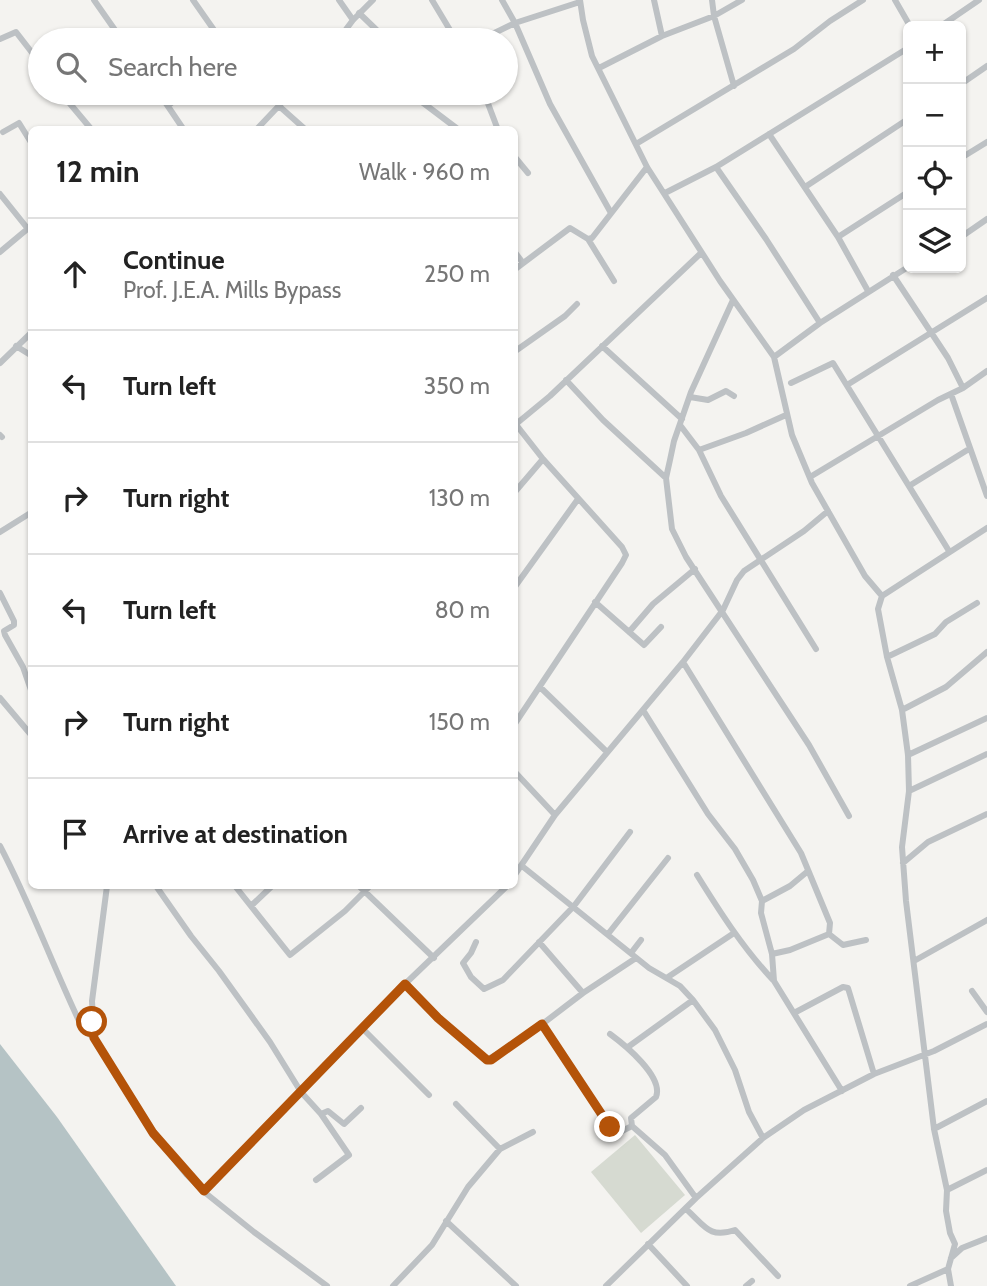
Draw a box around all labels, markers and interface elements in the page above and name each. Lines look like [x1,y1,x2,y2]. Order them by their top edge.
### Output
map controls [903,21,966,273]
button: + [903,21,966,84]
search box [28,28,518,105]
icon: search [52,48,90,86]
text: Search here [108,51,237,83]
button: − [903,84,966,147]
button: locate [903,147,966,210]
text: 12 min [56,153,140,190]
text: Walk · 960 m [359,158,490,186]
button: layers [903,210,966,273]
text: Continue [123,244,225,276]
icon: ahead [56,255,94,293]
text: 250 m [424,260,490,288]
text: Prof. J.E.A. Mills Bypass [123,276,341,304]
icon: left [56,367,94,405]
text: Turn left [123,370,216,402]
text: 350 m [424,372,490,400]
icon: right [56,479,94,517]
text: Turn right [123,482,229,514]
text: 130 m [429,484,490,512]
icon: left [56,591,94,629]
text: Turn left [123,594,216,626]
text: 80 m [435,596,490,624]
icon: right [56,703,94,741]
text: Turn right [123,706,229,738]
text: 150 m [429,708,490,736]
icon: arrive [56,815,94,853]
text: Arrive at destination [123,818,348,850]
route start [76,1006,107,1037]
route end [594,1111,625,1142]

